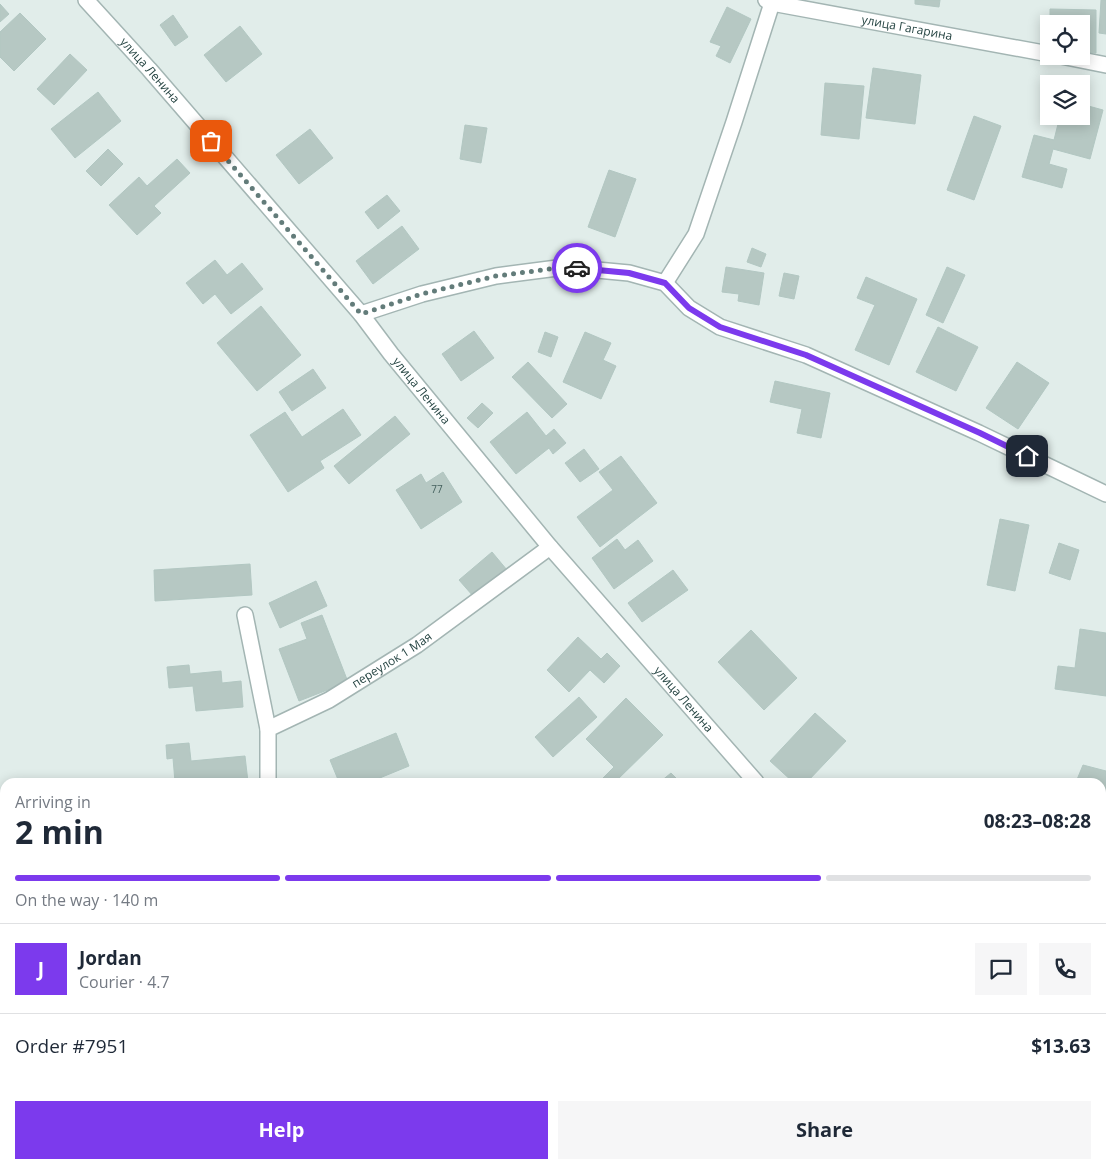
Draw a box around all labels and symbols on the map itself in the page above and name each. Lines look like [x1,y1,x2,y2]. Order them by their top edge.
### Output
street label: улица Гагарина [860,11,954,44]
street label: улица Ленина [116,34,184,107]
pin [190,120,232,162]
courier [552,243,602,293]
street label: улица Ленина [389,353,454,428]
pin [1006,435,1048,477]
house number: 77 [431,482,443,496]
street label: переулок 1 Мая [348,628,435,692]
street label: улица Ленина [650,662,717,736]

